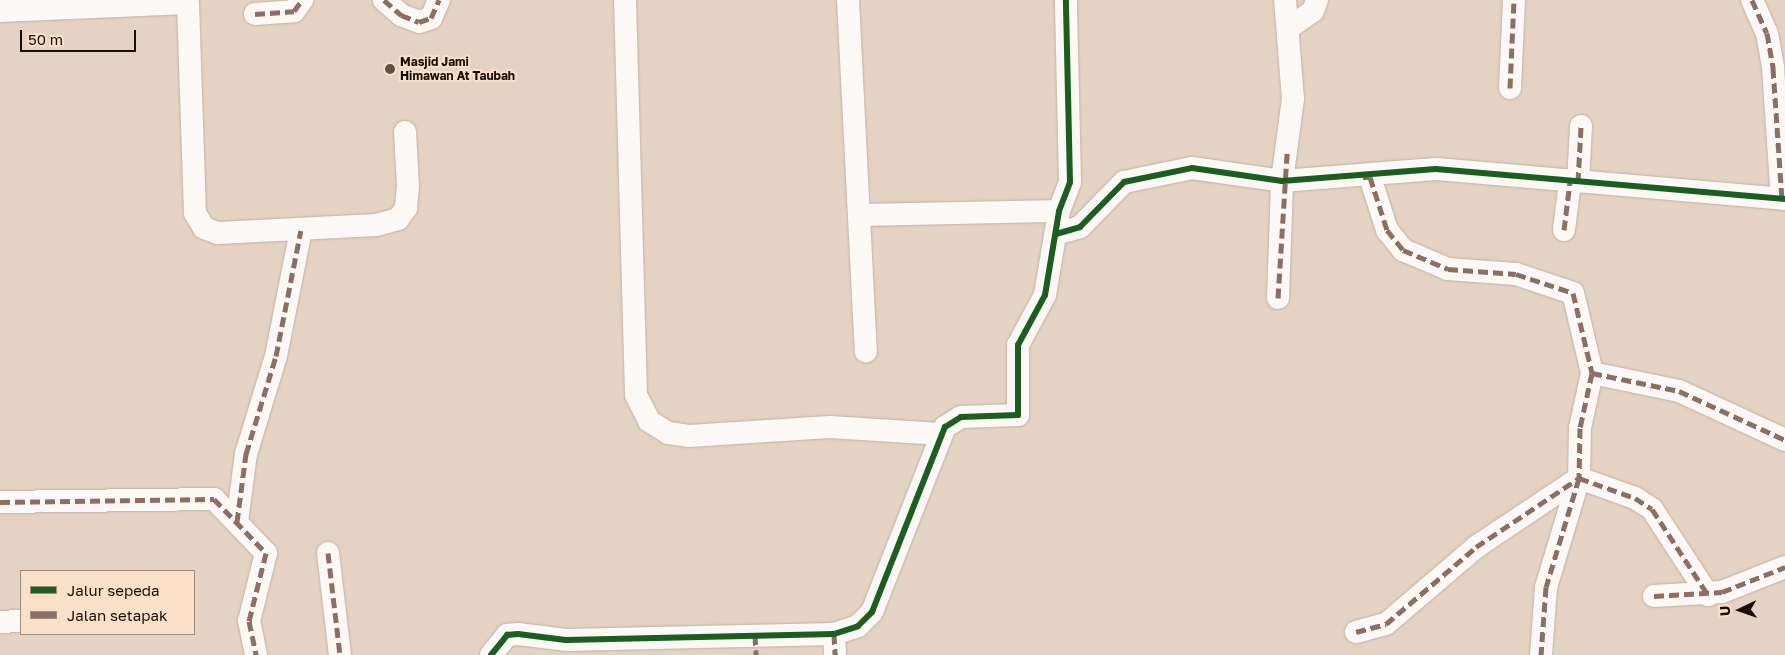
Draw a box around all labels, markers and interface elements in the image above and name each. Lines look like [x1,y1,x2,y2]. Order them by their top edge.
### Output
scale bar [22,20,139,52]
text: 50 m [28,30,63,48]
place label: Masjid Jami Himawan At Taubah [400,55,515,83]
marker: Masjid Jami Himawan At Taubah [384,63,396,75]
legend [20,570,195,635]
text: Jalur sepeda [67,581,160,599]
north arrow [1715,585,1765,635]
text: U [1716,605,1733,616]
text: Jalan setapak [67,606,167,624]

